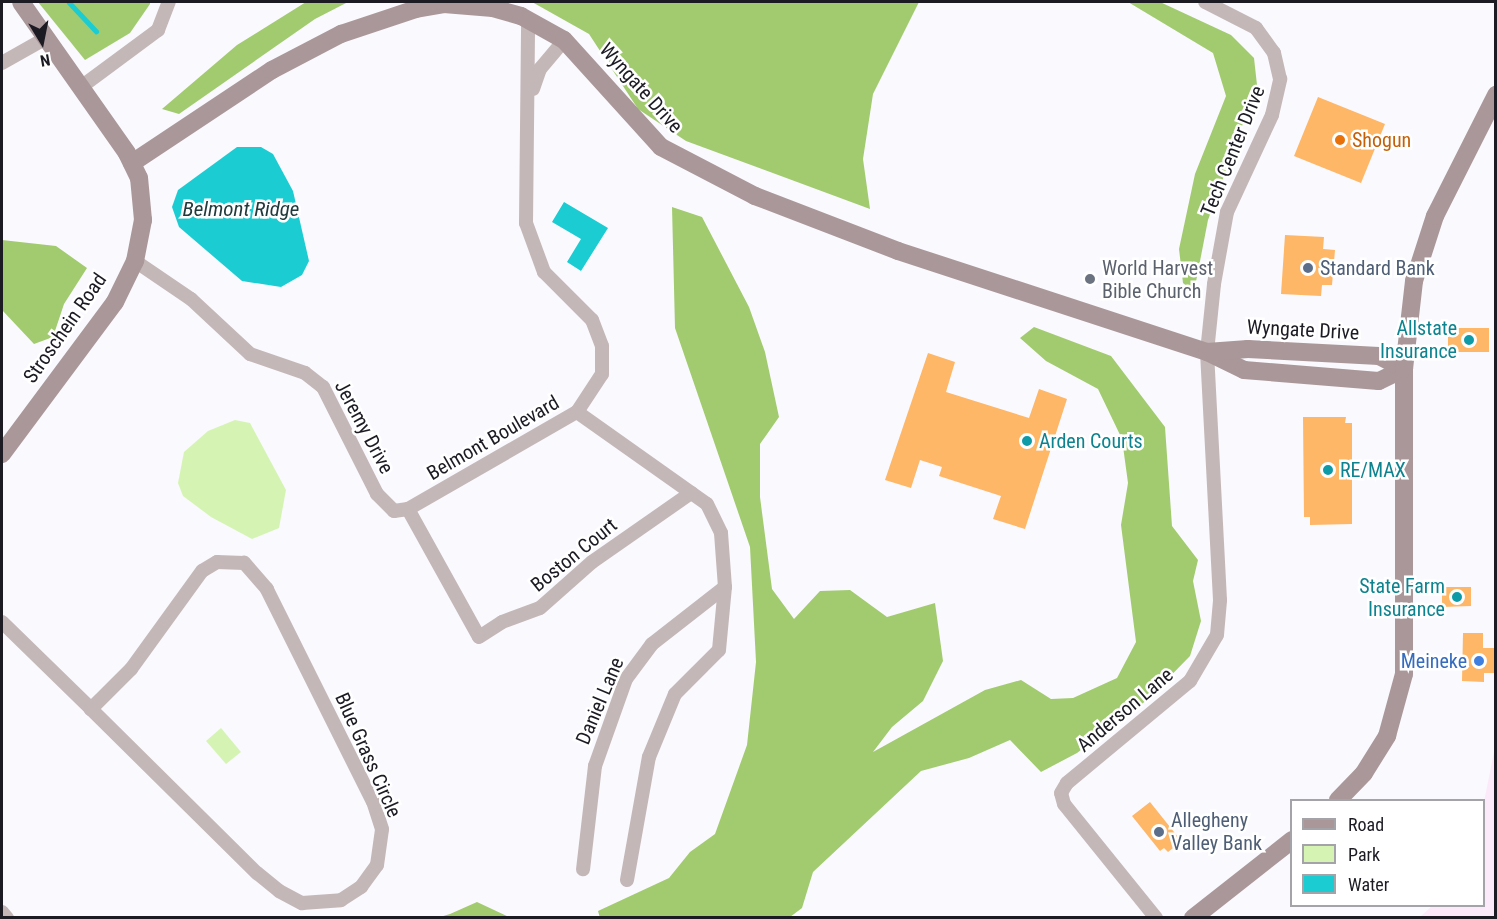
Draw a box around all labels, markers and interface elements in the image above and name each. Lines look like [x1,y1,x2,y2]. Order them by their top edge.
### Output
north arrow [12,12,72,72]
street label: Wyngate Drive [594,38,688,138]
text: N [39,50,52,70]
street label: Tech Center Drive [1196,82,1270,220]
place label: Shogun [1352,128,1411,152]
marker: Shogun [1333,133,1347,147]
water label: Belmont Ridge [183,196,299,222]
place label: World Harvest Bible Church [1102,256,1213,303]
place label: Standard Bank [1320,256,1435,280]
marker: Standard Bank [1301,261,1315,275]
street label: Stroschein Road [18,268,112,388]
marker: World Harvest Bible Church [1083,272,1097,286]
street label: Wyngate Drive [1246,315,1360,345]
place label: Allstate Insurance [1380,316,1457,363]
marker: Allstate Insurance [1462,333,1476,347]
street label: Jeremy Drive [329,376,399,478]
street label: Belmont Boulevard [423,390,563,486]
place label: Arden Courts [1039,429,1143,453]
marker: Arden Courts [1020,434,1034,448]
place label: RE/MAX [1340,458,1406,482]
marker: RE/MAX [1321,463,1335,477]
street label: Boston Court [526,513,622,597]
place label: State Farm Insurance [1359,574,1445,621]
marker: State Farm Insurance [1450,590,1464,604]
place label: Meineke [1401,649,1467,673]
street label: Daniel Lane [571,654,629,748]
marker: Meineke [1472,654,1486,668]
street label: Anderson Lane [1072,663,1178,757]
street label: Blue Grass Circle [330,689,406,821]
legend [1290,799,1485,907]
place label: Allegheny Valley Bank [1171,808,1262,855]
text: Road [1348,814,1384,835]
marker: Allegheny Valley Bank [1152,825,1166,839]
text: Park [1348,844,1380,865]
text: Water [1348,874,1389,895]

